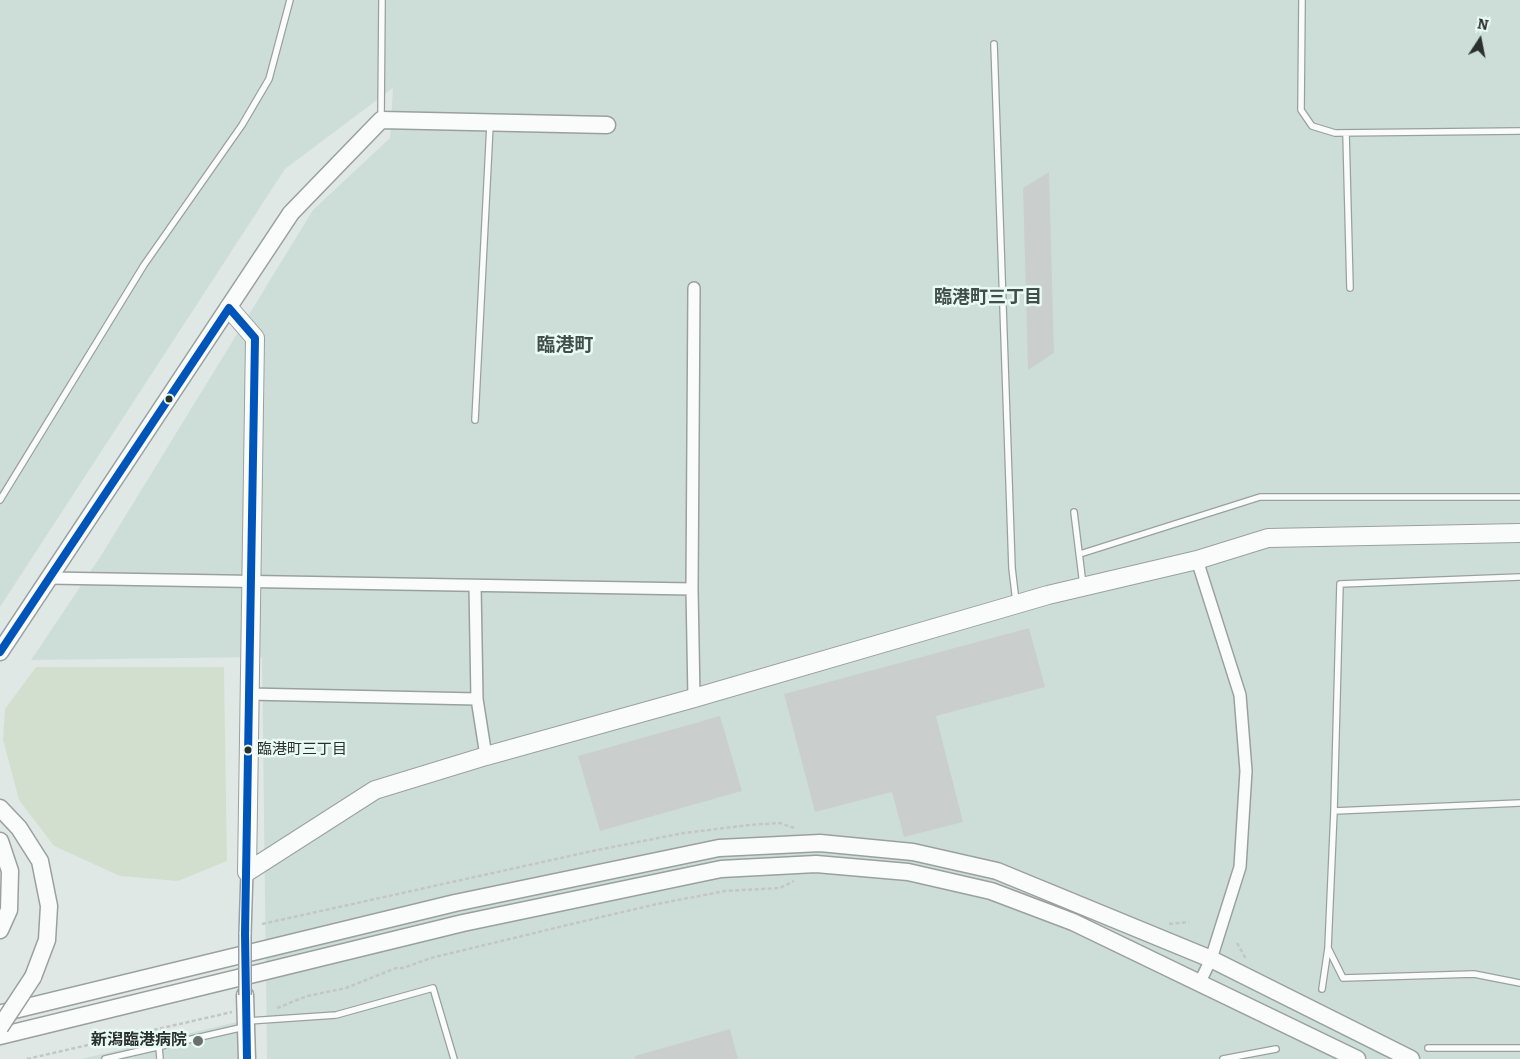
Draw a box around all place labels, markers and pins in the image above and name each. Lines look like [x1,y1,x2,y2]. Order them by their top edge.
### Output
unlabelled marker [164,394,174,404]
place label: 臨港町三丁目 [257,741,347,759]
marker: 臨港町三丁目 [243,745,253,755]
place label: 新潟臨港病院 [91,1031,187,1051]
marker: 新潟臨港病院 [191,1034,205,1048]

